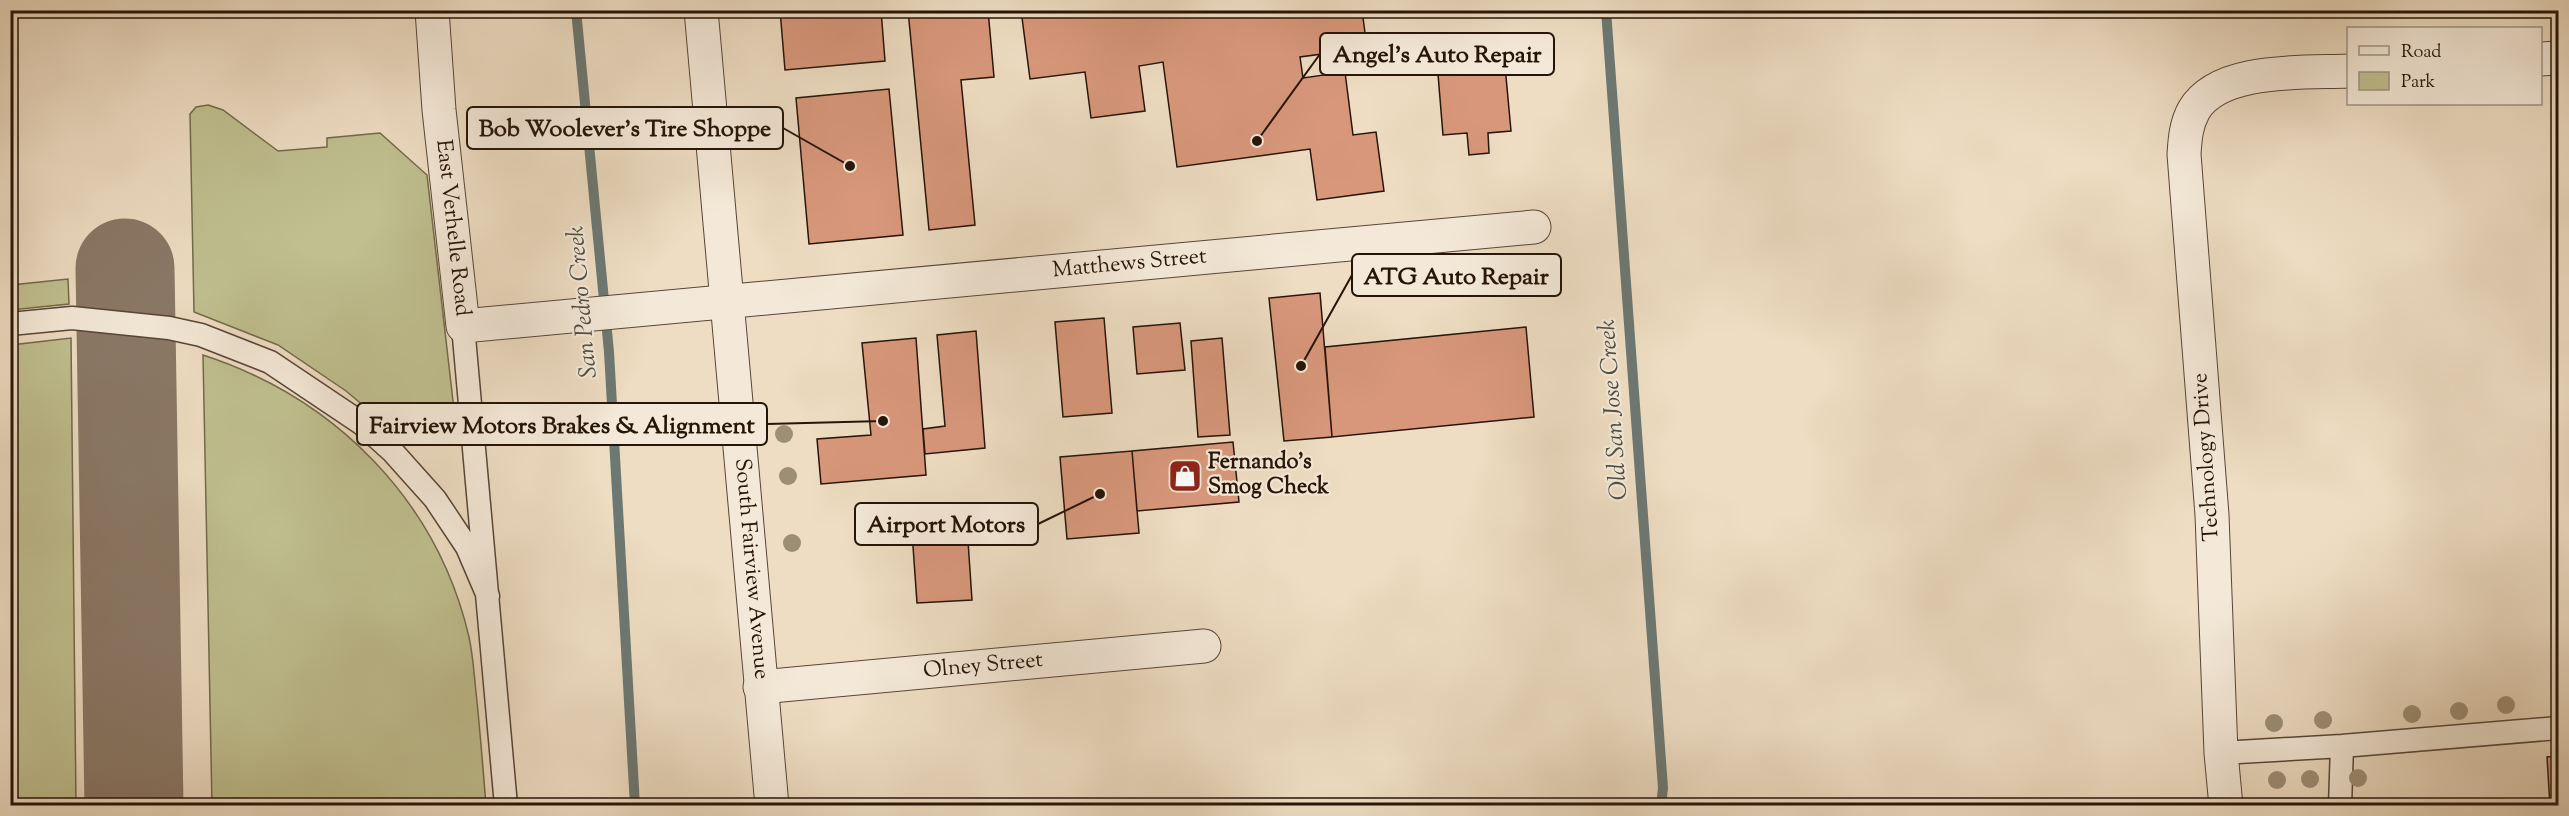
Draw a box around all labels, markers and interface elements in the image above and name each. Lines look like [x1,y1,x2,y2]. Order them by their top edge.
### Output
legend [2347,27,2542,105]
callout: Angel's Auto Repair [1320,33,1554,75]
text: Angel's Auto Repair [1332,39,1543,73]
text: Road [2401,40,2441,66]
text: Park [2401,70,2436,96]
callout: Bob Woolever's Tire Shoppe [467,107,783,149]
text: Bob Woolever's Tire Shoppe [479,113,771,147]
street label: East Verhelle Road [426,138,478,318]
water label: San Pedro Creek [559,224,607,380]
street label: Matthews Street [1051,241,1208,287]
callout: ATG Auto Repair [1352,254,1561,296]
text: ATG Auto Repair [1363,261,1550,295]
water label: Old San Jose Creek [1591,318,1637,501]
street label: Technology Drive [2185,372,2229,542]
callout: Fairview Motors Brakes & Alignment [357,403,767,445]
text: Fairview Motors Brakes & Alignment [369,410,756,444]
place label: Fernando's Smog Check [1208,447,1329,504]
street label: South Fairview Avenue [725,457,777,681]
shop icon: Fernando's Smog Check [1167,458,1203,494]
callout: Airport Motors [855,503,1038,545]
text: Airport Motors [867,509,1025,543]
street label: Olney Street [922,645,1045,688]

